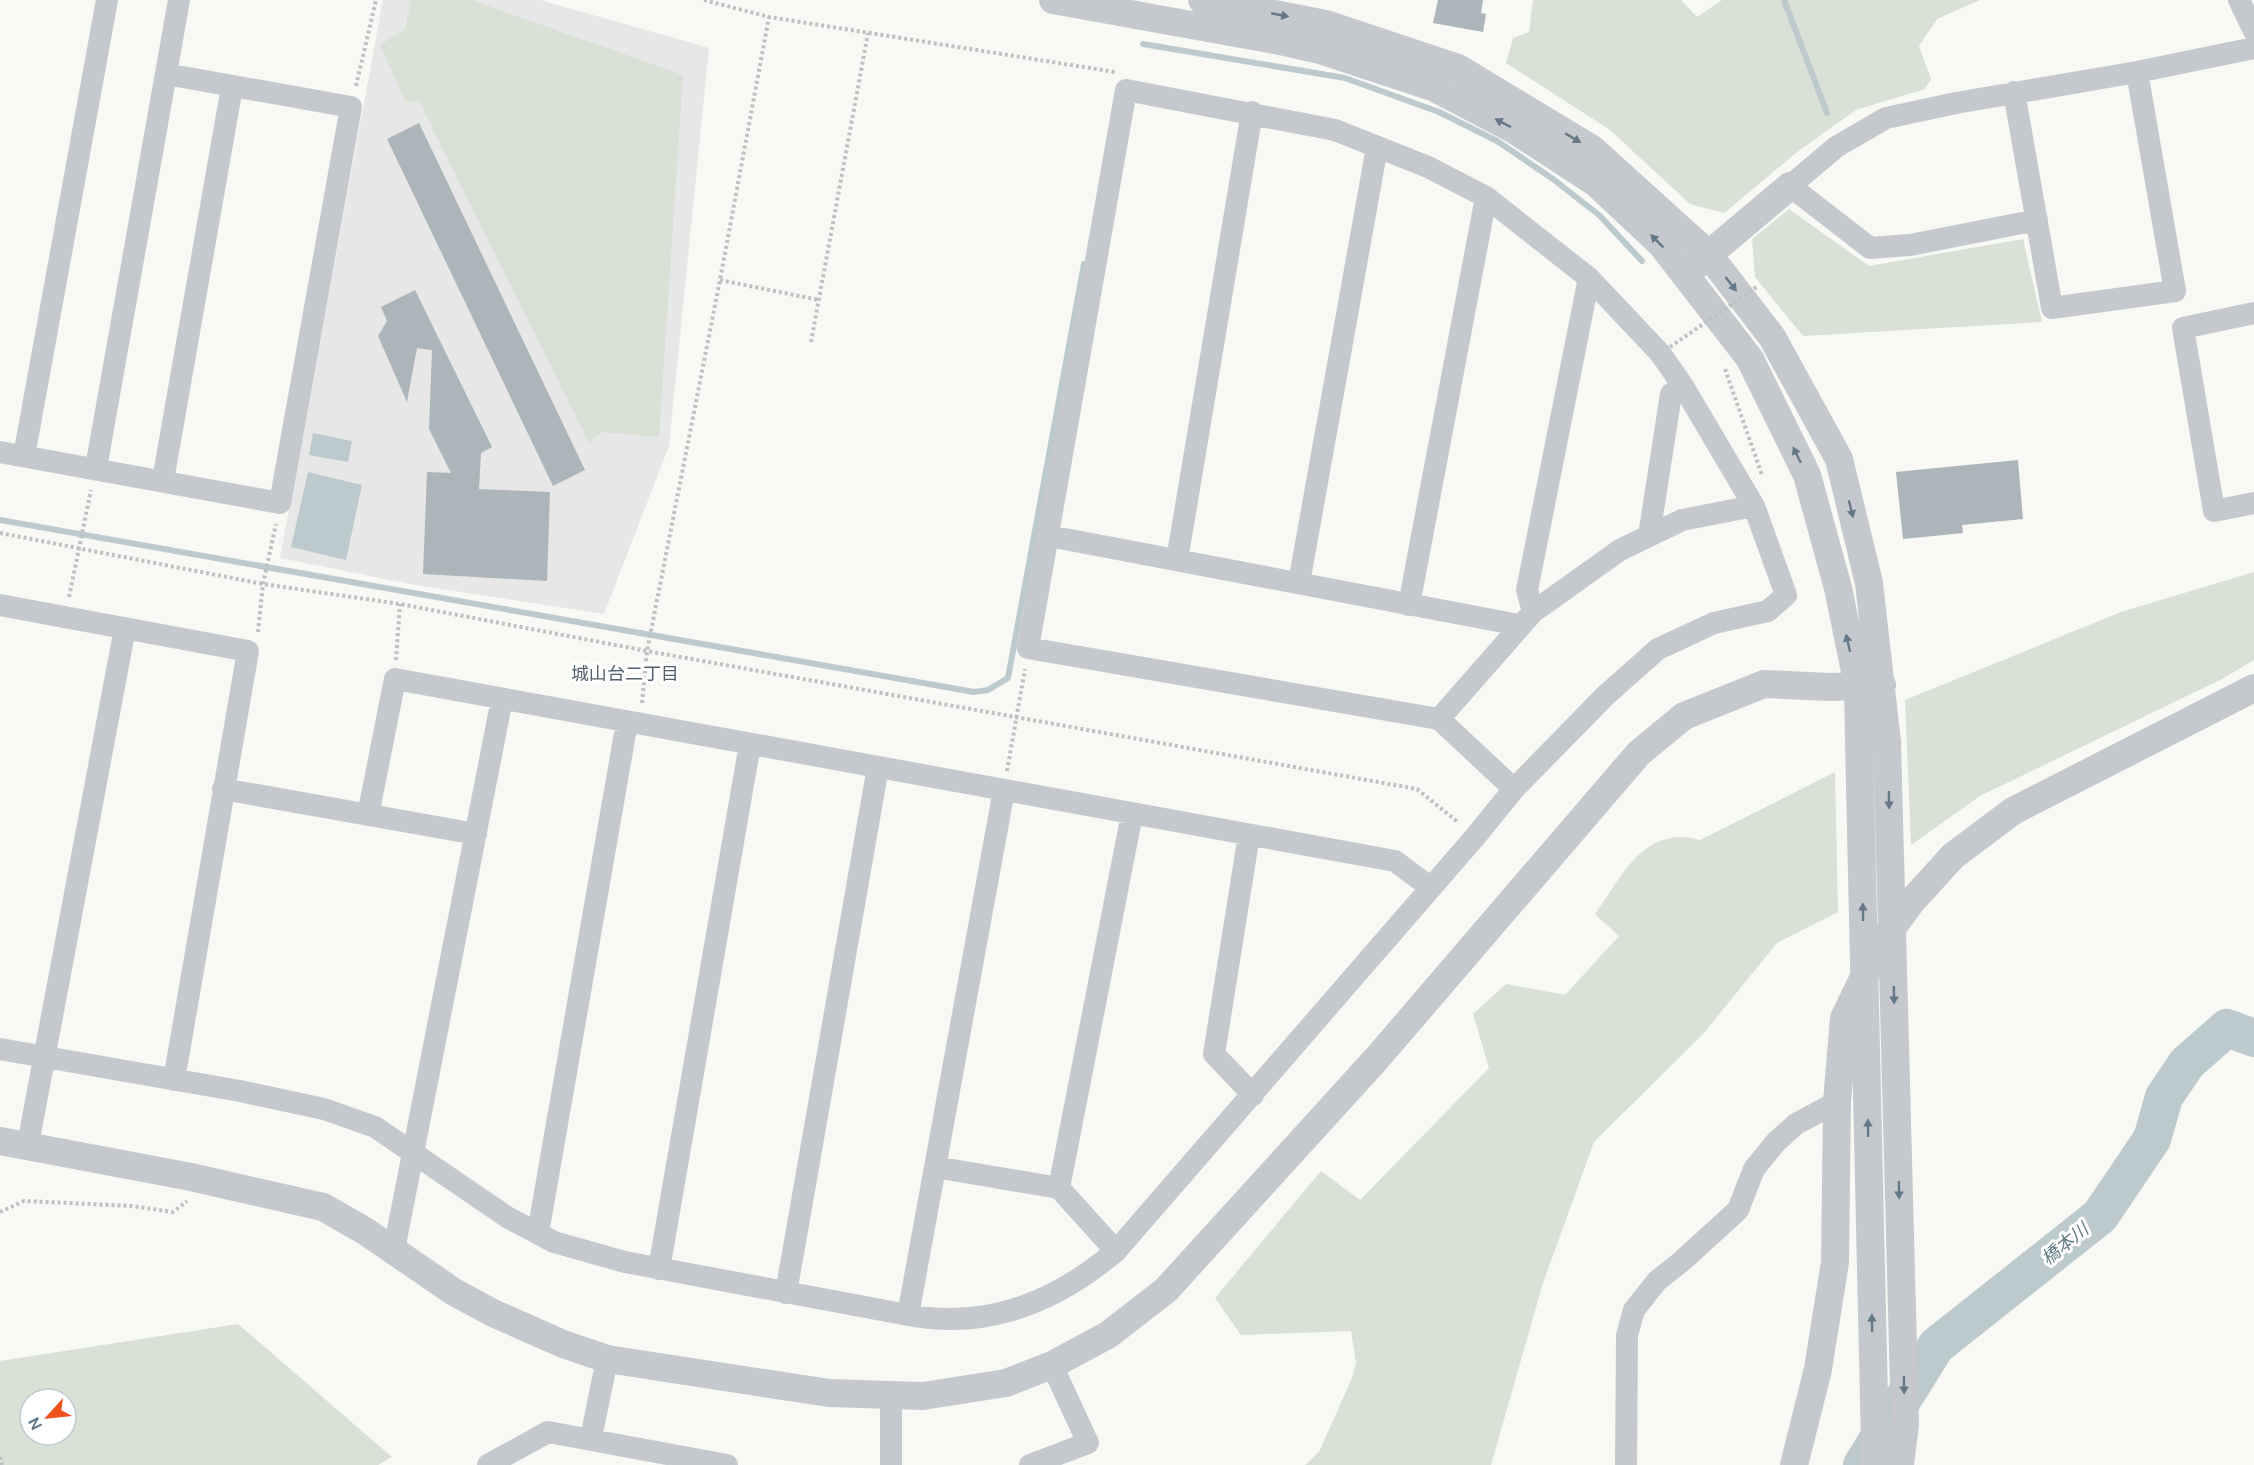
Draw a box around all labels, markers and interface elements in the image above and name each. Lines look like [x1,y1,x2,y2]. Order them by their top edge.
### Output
one-way arrow [1270,11,1289,20]
one-way arrow [1494,118,1511,128]
one-way arrow [1565,132,1581,143]
one-way arrow [1650,233,1664,248]
one-way arrow [1725,275,1737,291]
one-way arrow [1793,447,1802,464]
one-way arrow [1847,500,1857,518]
one-way arrow [1843,634,1853,652]
district label: 城山台二丁目 [571,663,679,683]
one-way arrow [1884,791,1894,810]
one-way arrow [1858,902,1868,921]
one-way arrow [1889,986,1899,1005]
one-way arrow [1863,1118,1873,1137]
one-way arrow [1894,1180,1904,1199]
water label: 橋本川 [2037,1217,2093,1268]
one-way arrow [1867,1313,1877,1332]
one-way arrow [1899,1375,1908,1394]
north arrow [18,1387,78,1447]
text: N [24,1414,45,1433]

